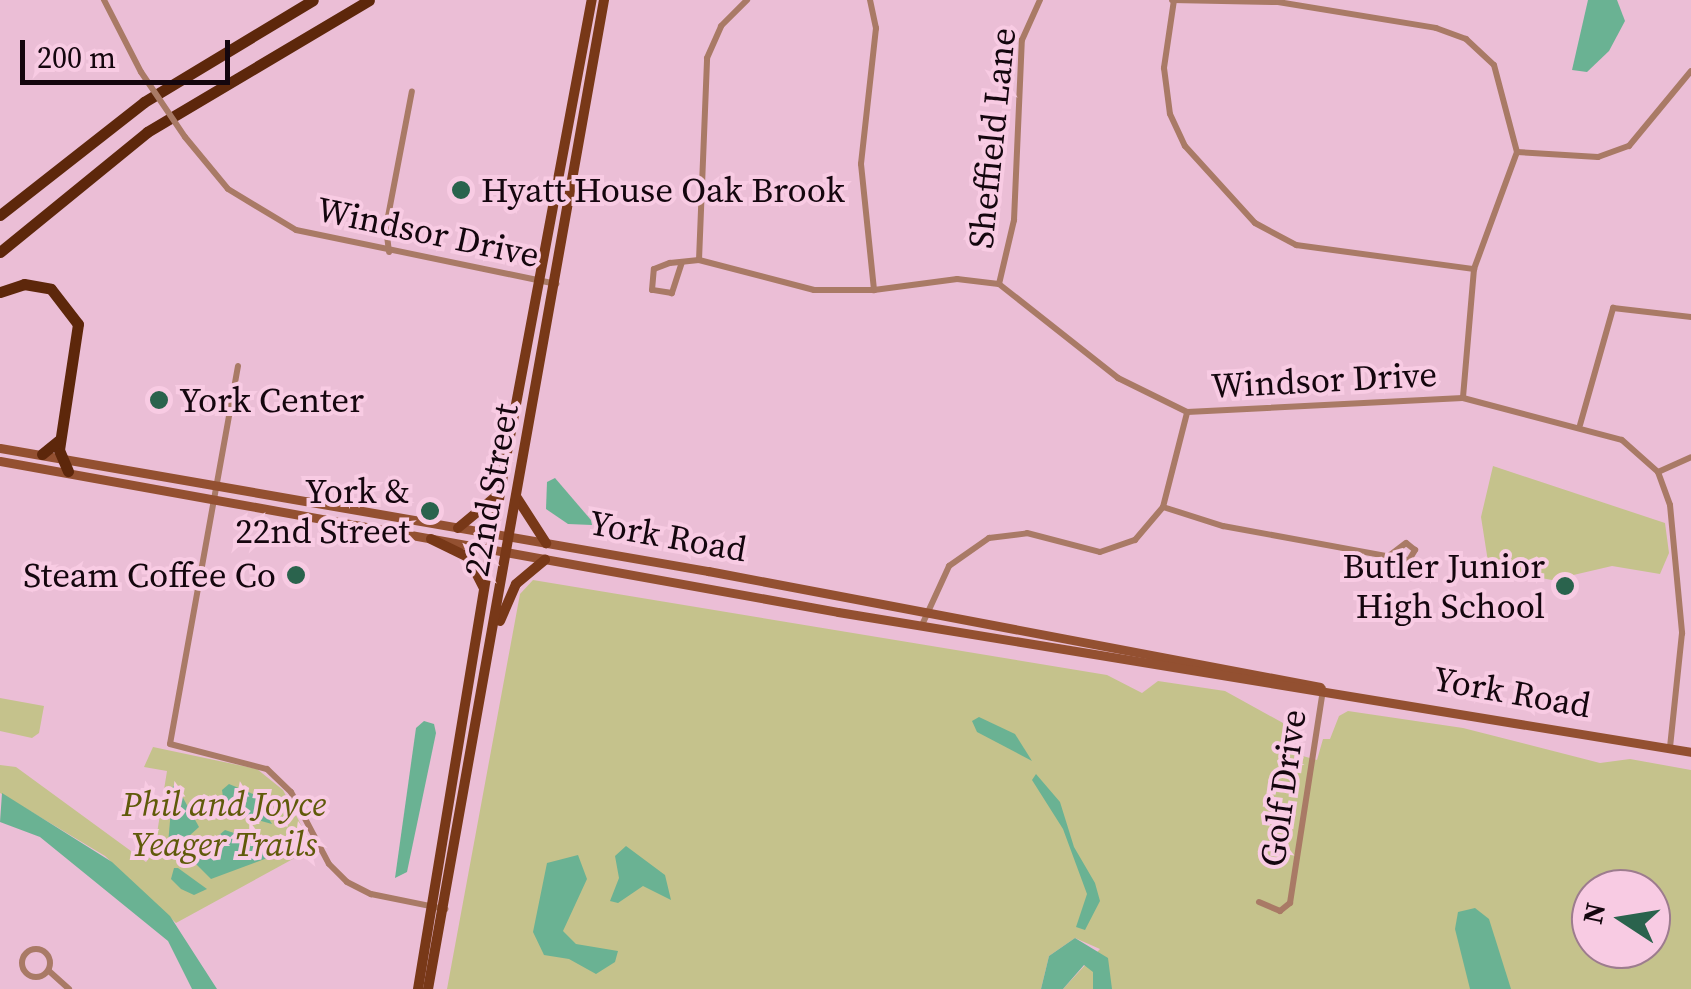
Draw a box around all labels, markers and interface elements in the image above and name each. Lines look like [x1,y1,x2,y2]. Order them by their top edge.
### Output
scale bar [25,20,235,82]
street label: Sheffield Lane [960,26,1024,250]
text: 200 m [37,37,116,78]
place label: Hyatt House Oak Brook [481,169,845,211]
marker: Hyatt House Oak Brook [450,179,472,201]
street label: Windsor Drive [313,188,543,276]
street label: Windsor Drive [1210,353,1438,407]
place label: York Center [179,379,364,421]
marker: York Center [148,389,170,411]
street label: 22nd Street [455,400,527,580]
place label: York & 22nd Street [235,470,410,552]
marker: York & 22nd Street [419,500,441,522]
street label: York Road [586,501,750,571]
place label: Butler Junior High School [1343,545,1545,627]
place label: Steam Coffee Co [23,554,276,596]
marker: Steam Coffee Co [285,564,307,586]
marker: Butler Junior High School [1554,575,1576,597]
street label: York Road [1430,657,1594,727]
street label: Golf Drive [1251,707,1315,869]
park label: Phil and Joyce Yeager Trails [122,783,326,865]
north arrow [1571,869,1671,969]
text: N [1573,899,1614,927]

